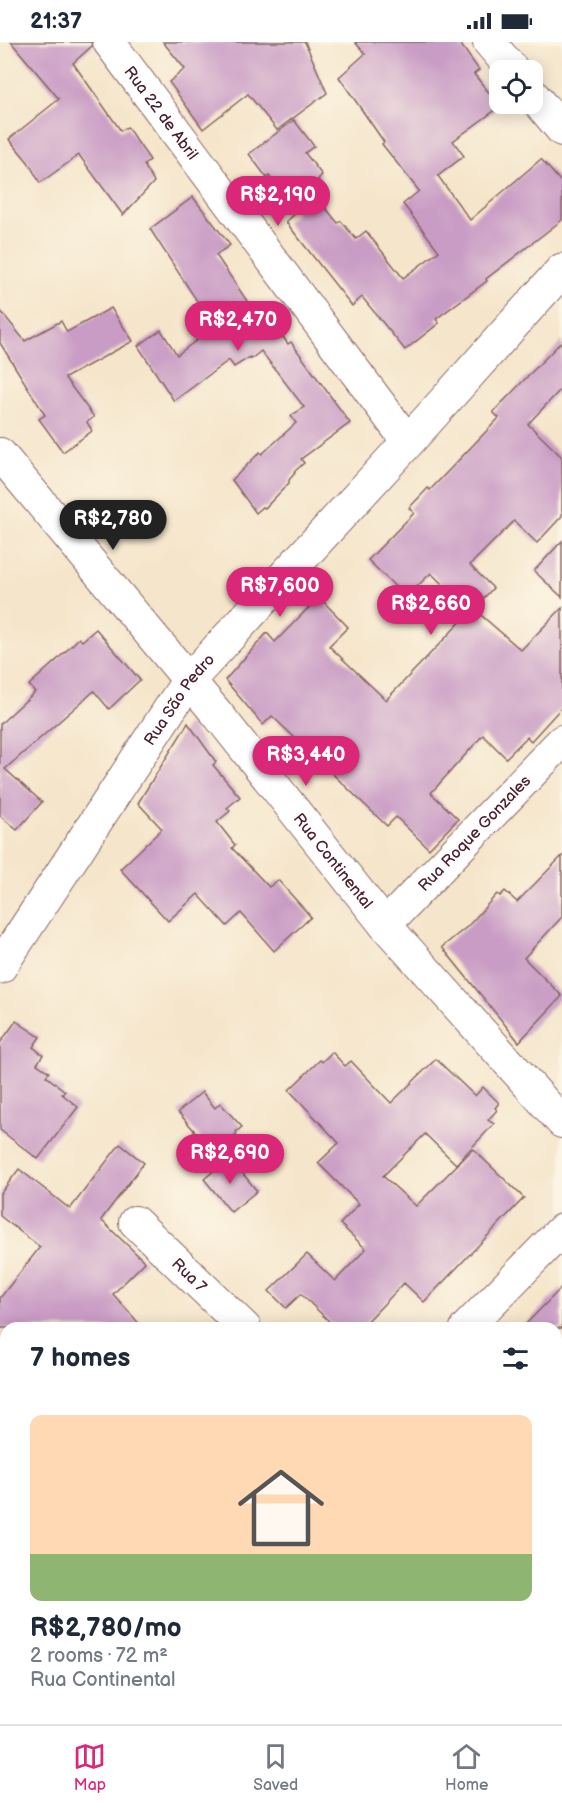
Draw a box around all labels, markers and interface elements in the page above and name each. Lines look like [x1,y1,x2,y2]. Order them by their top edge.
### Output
text: 21:37 [30,8,82,35]
map controls [489,60,543,114]
button: locate [489,60,543,114]
street label: Rua 22 de Abril [119,63,202,164]
pin: R$2,190 [223,176,333,227]
text: R$2,190 [240,183,316,207]
pin: R$2,470 [183,301,293,352]
text: R$2,470 [199,308,277,332]
pin: R$2,780 [58,500,168,551]
text: R$2,780 [74,507,152,531]
pin: R$7,600 [225,567,335,618]
text: R$7,600 [240,574,320,598]
pin: R$2,660 [376,585,486,636]
text: R$2,660 [391,592,471,616]
street label: Rua São Pedro [141,651,219,749]
pin: R$3,440 [251,736,361,787]
text: R$3,440 [266,743,346,767]
street label: Rua Roque Gonzales [415,772,535,896]
street label: Rua Continental [289,810,376,913]
pin: R$2,690 [175,1134,285,1185]
text: R$2,690 [190,1141,270,1165]
street label: Rua 7 [167,1255,210,1297]
icon: filters [499,1342,532,1375]
text: 7 homes [30,1343,130,1374]
icon: home [227,1454,335,1562]
text: R$2,780/mo [30,1613,182,1644]
text: 2 rooms · 72 m² [30,1644,168,1668]
text: Rua Continental [30,1668,176,1692]
tab: Map [73,1740,106,1795]
tab: Saved [253,1740,298,1795]
tab: Home [445,1740,489,1795]

